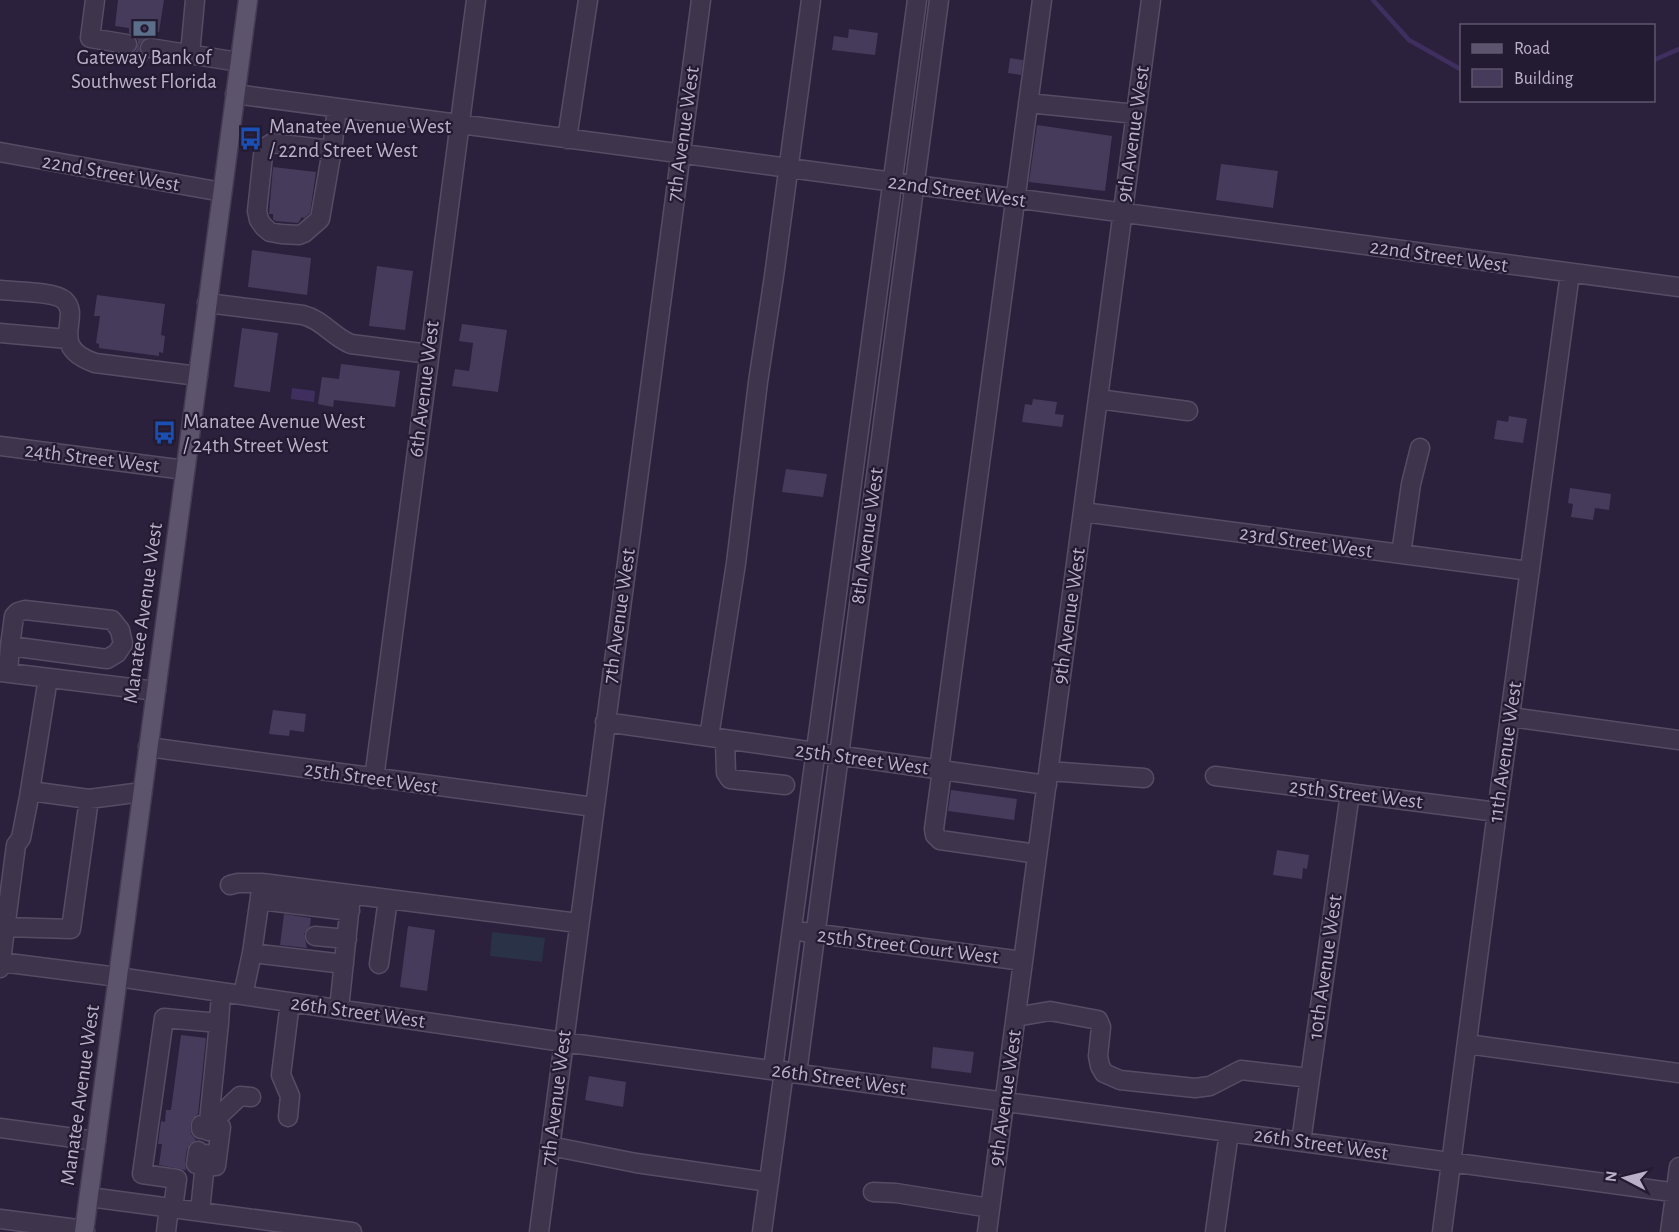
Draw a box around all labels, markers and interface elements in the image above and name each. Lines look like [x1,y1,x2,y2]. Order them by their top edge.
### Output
bank icon: Gateway Bank of Southwest Florida [131,16,157,42]
legend [1460,24,1655,102]
text: Road [1514,40,1550,58]
place label: Gateway Bank of Southwest Florida [71,47,217,92]
street label: 9th Avenue West [1113,64,1153,204]
street label: 7th Avenue West [663,65,703,203]
text: Building [1514,70,1574,88]
place label: Manatee Avenue West / 22nd Street West [269,116,452,161]
bus stop icon: Manatee Avenue West / 22nd Street West [238,125,264,151]
street label: 22nd Street West [41,151,182,195]
street label: 22nd Street West [887,171,1028,211]
street label: 22nd Street West [1369,236,1510,276]
street label: 6th Avenue West [405,319,443,459]
place label: Manatee Avenue West / 24th Street West [183,411,366,456]
bus stop icon: Manatee Avenue West / 24th Street West [152,420,178,446]
street label: 24th Street West [23,439,161,477]
street label: 8th Avenue West [847,466,887,606]
street label: Manatee Avenue West [120,521,166,705]
street label: 23rd Street West [1238,522,1374,562]
street label: 9th Avenue West [1049,546,1089,686]
street label: 7th Avenue West [599,547,639,685]
street label: 11th Avenue West [1485,680,1525,824]
street label: 25th Street West [794,739,930,779]
street label: 25th Street West [303,758,439,798]
street label: 25th Street West [1288,775,1424,813]
street label: 10th Avenue West [1304,893,1346,1041]
street label: 25th Street Court West [816,924,1000,968]
street label: 26th Street West [290,992,427,1032]
street label: Manatee Avenue West [57,1003,103,1187]
street label: 9th Avenue West [985,1028,1025,1168]
street label: 7th Avenue West [537,1029,575,1167]
street label: 26th Street West [771,1059,908,1099]
street label: 26th Street West [1253,1124,1390,1164]
north arrow [1595,1148,1655,1208]
text: N [1602,1170,1620,1183]

